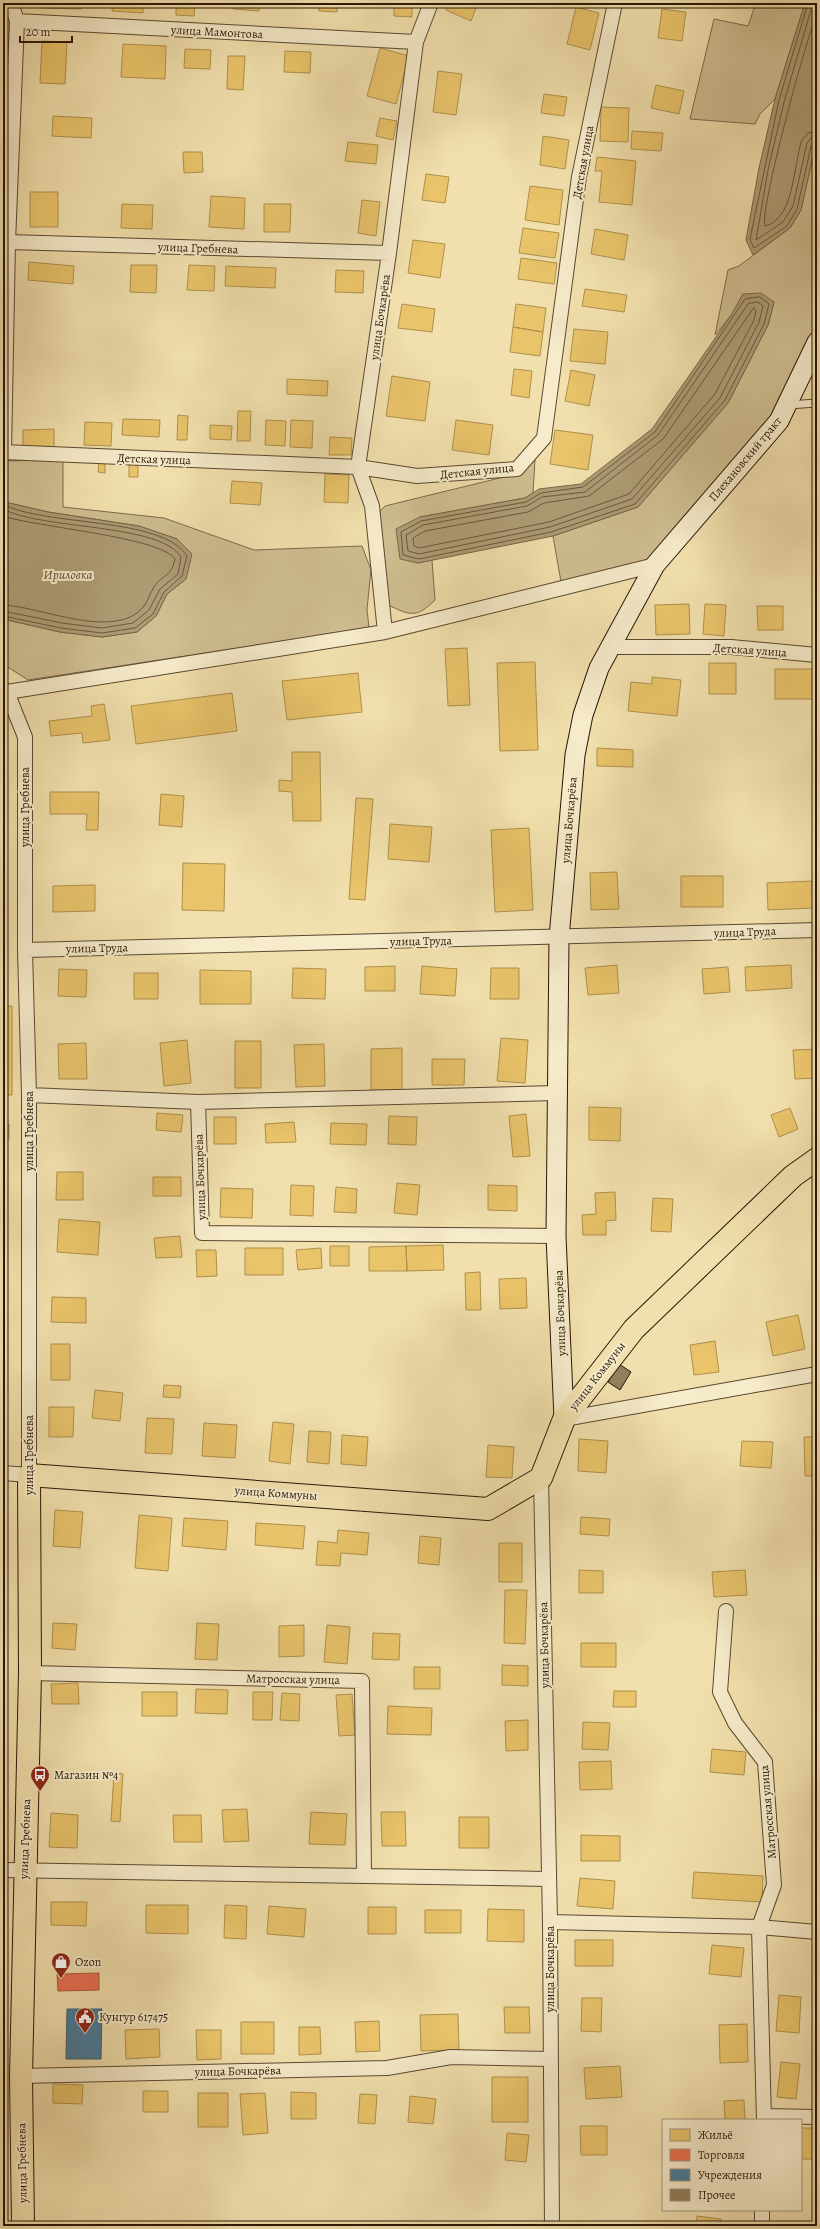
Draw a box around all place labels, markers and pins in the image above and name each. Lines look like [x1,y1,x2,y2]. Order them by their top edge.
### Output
bus stop icon: Магазин №4 [29,1764,51,1792]
place label: Магазин №4 [54,1767,119,1783]
shop icon: Ozon [50,1951,72,1979]
place label: Ozon [75,1954,102,1970]
public building icon: Кунгур 617475 [74,2006,96,2034]
place label: Кунгур 617475 [99,2009,168,2025]

